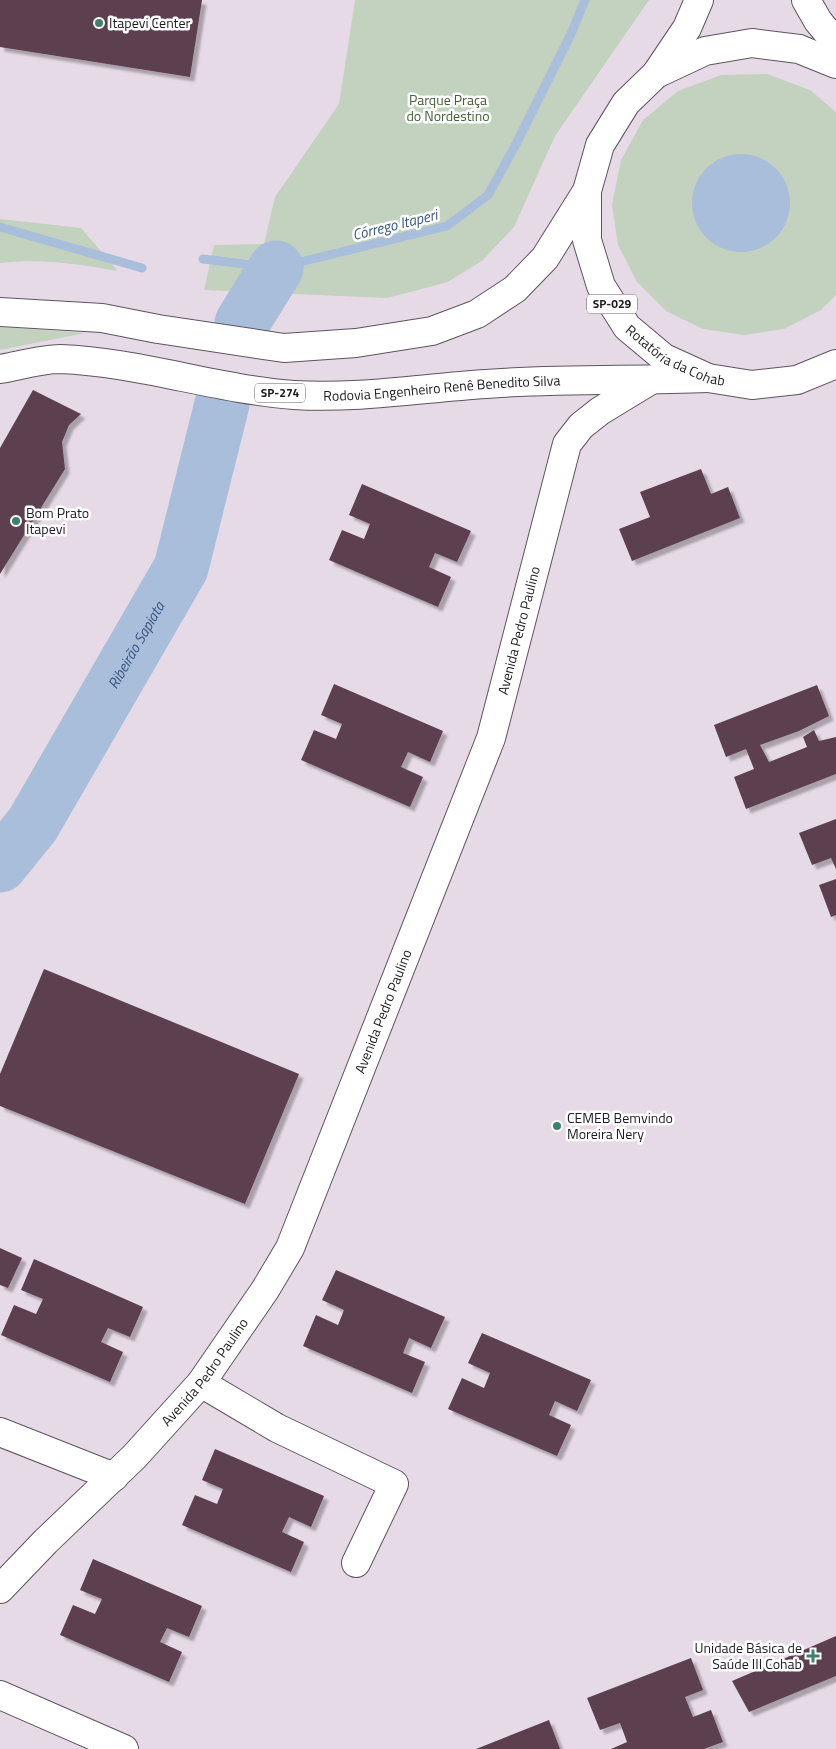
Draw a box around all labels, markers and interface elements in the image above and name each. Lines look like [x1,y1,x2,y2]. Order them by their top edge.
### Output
place label: Itapevi Center [109,12,191,33]
marker: Itapevi Center [93,17,105,29]
park label: Parque Praça do Nordestino [406,89,490,126]
water label: Córrego Itaperi [350,202,442,246]
road number: SP-029 [587,294,637,314]
street label: Rotatória da Cohab [621,319,726,391]
street label: Rodovia Engenheiro Renê Benedito Silva [323,369,561,406]
road number: SP-274 [255,383,305,402]
place label: Bom Prato Itapevi [26,502,89,539]
marker: Bom Prato Itapevi [10,515,22,527]
street label: Avenida Pedro Paulino [492,564,545,697]
water label: Ribeirão Sapiata [102,596,171,693]
street label: Avenida Pedro Paulino [349,946,417,1076]
place label: CEMEB Bemvindo Moreira Nery [567,1107,673,1144]
marker: CEMEB Bemvindo Moreira Nery [551,1120,563,1132]
street label: Avenida Pedro Paulino [156,1313,253,1430]
place label: Unidade Básica de Saúde III Cohab [695,1637,802,1674]
marker: Unidade Básica de Saúde III Cohab [806,1649,820,1663]

